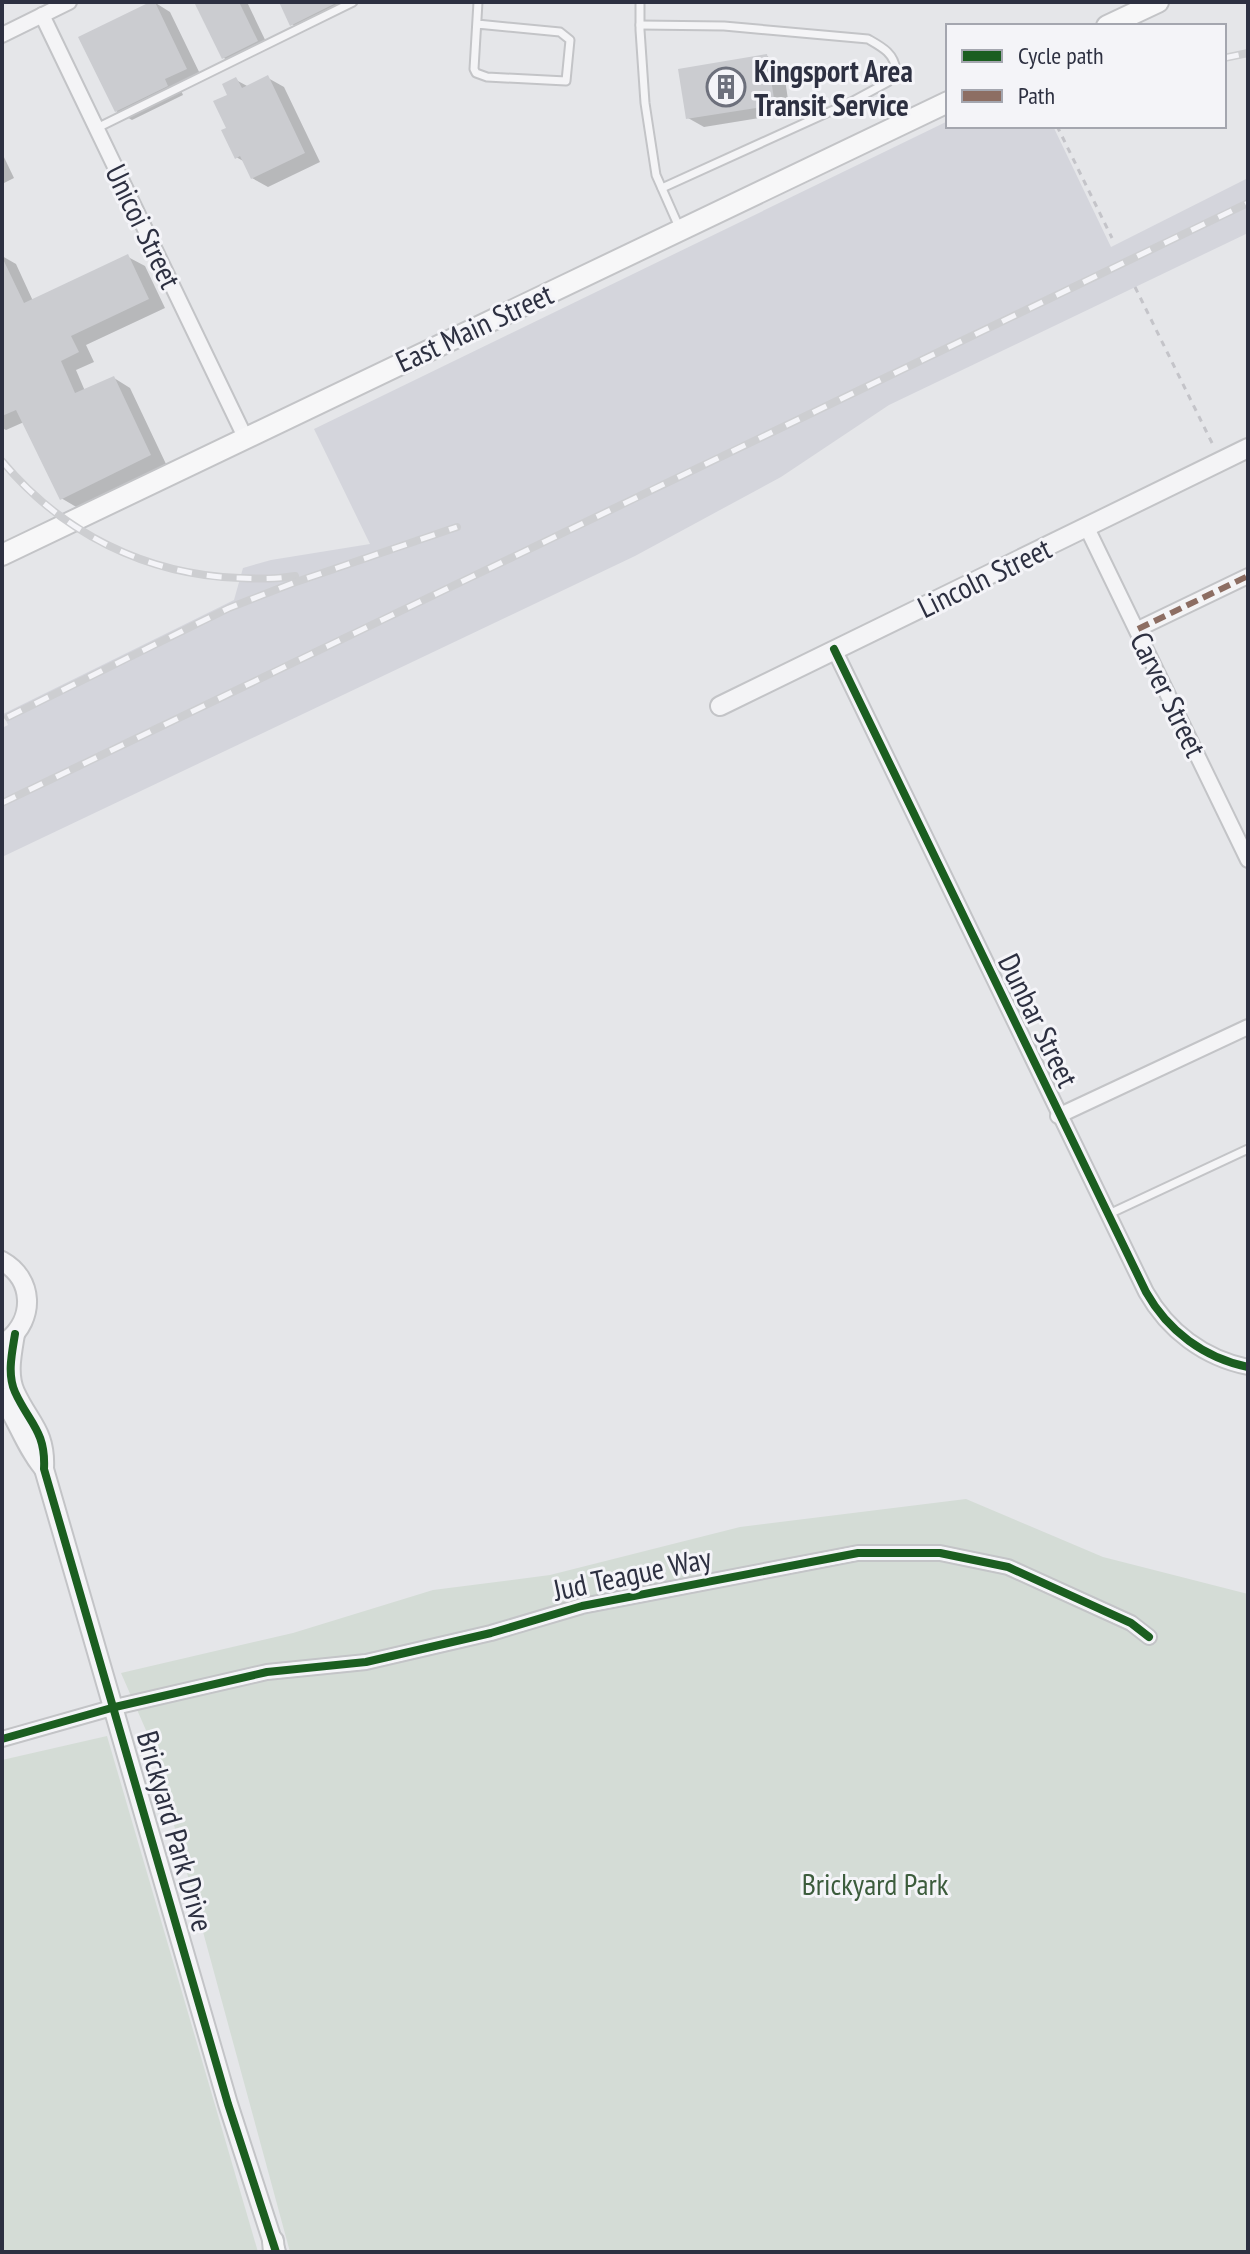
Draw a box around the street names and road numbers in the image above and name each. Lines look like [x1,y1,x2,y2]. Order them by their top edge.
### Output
street label: Unicoi Street [97,157,191,295]
street label: East Main Street [389,273,559,380]
street label: Lincoln Street [911,528,1058,626]
street label: Carver Street [1122,625,1216,764]
street label: Dunbar Street [990,947,1088,1094]
street label: Jud Teague Way [549,1537,715,1609]
street label: Brickyard Park Drive [129,1726,223,1936]

